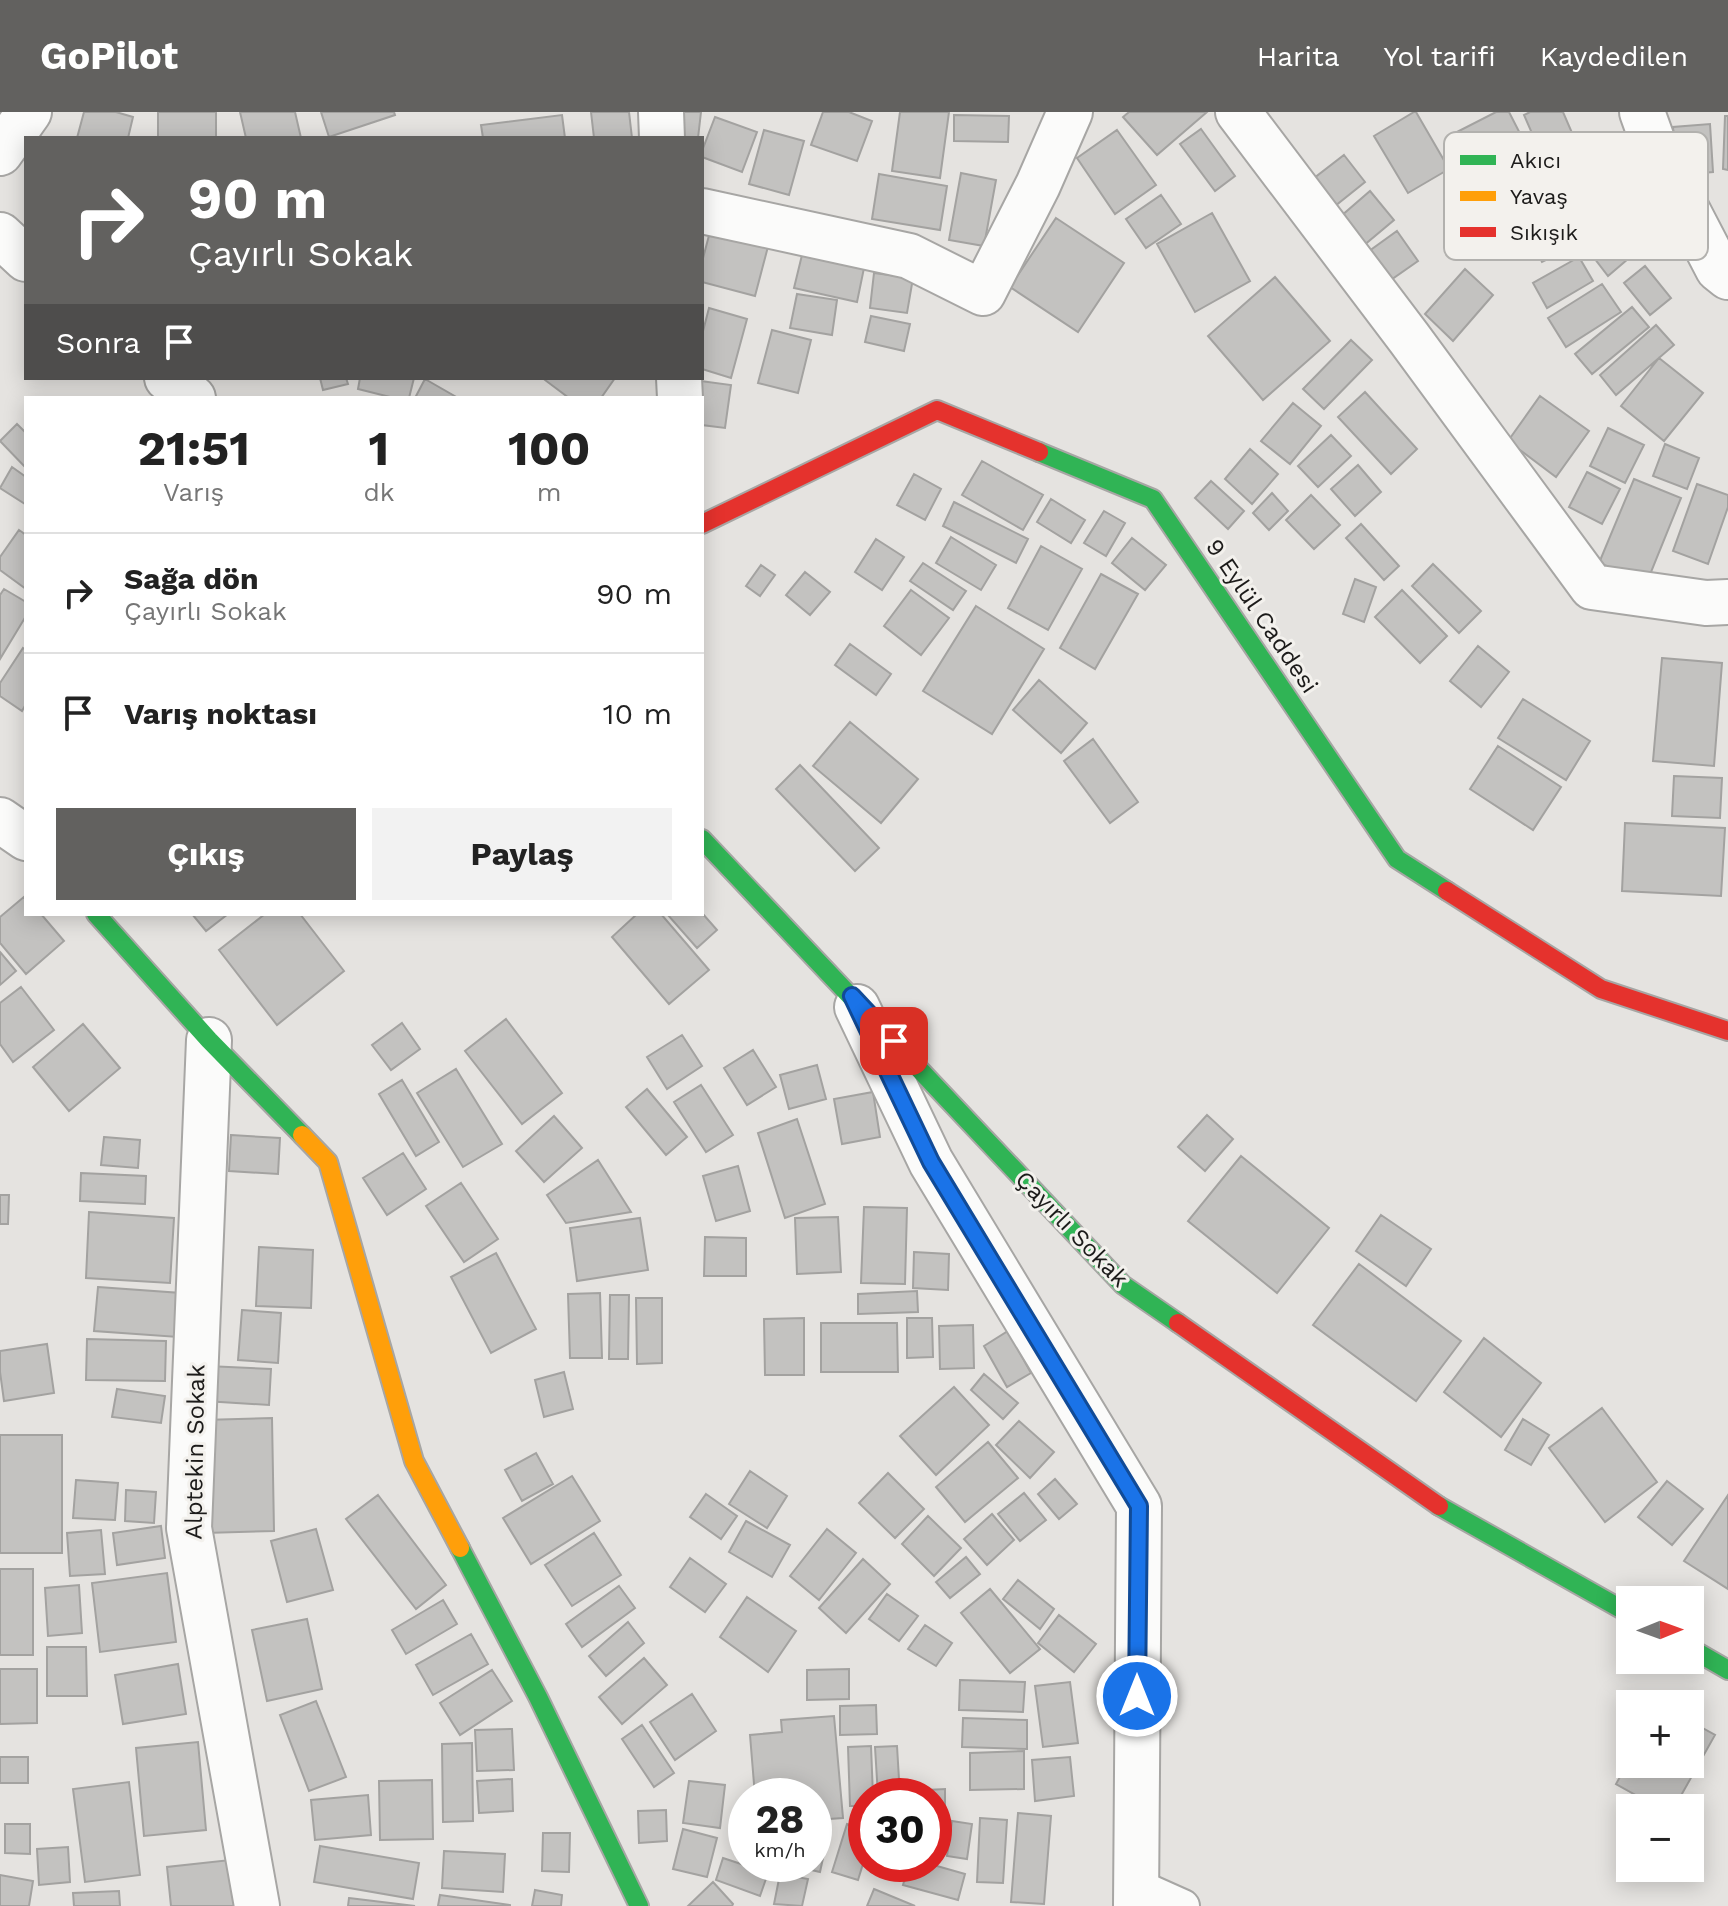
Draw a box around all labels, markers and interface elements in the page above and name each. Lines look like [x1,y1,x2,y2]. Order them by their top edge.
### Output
text: GoPilot [40,34,178,78]
text: Harita [1257,40,1339,73]
text: Yol tarifi [1383,40,1496,73]
text: Kaydedilen [1540,40,1688,73]
legend [1444,132,1708,260]
text: Akıcı [1510,148,1561,173]
text: 90 m [188,166,327,232]
icon: right [56,168,160,272]
text: Yavaş [1510,184,1568,209]
text: Sıkışık [1510,220,1578,245]
text: Çayırlı Sokak [188,233,413,275]
icon: arrive [157,320,201,364]
text: Sonra [56,325,141,360]
text: 21:51 [137,420,250,477]
text: 1 [369,420,389,477]
text: 100 [508,420,590,477]
text: Varış [163,477,224,507]
text: dk [363,477,394,507]
text: m [537,477,562,507]
street label: 9 Eylül Caddesi [1200,534,1324,698]
text: Sağa dön [124,561,259,596]
icon: right [56,571,100,615]
text: 90 m [596,576,672,611]
text: Çayırlı Sokak [124,596,287,626]
icon: arrive [56,691,100,735]
text: Varış noktası [124,696,317,731]
text: 10 m [603,696,672,731]
button: Çıkış [56,808,356,900]
button: Paylaş [372,808,672,900]
pin [860,1007,928,1075]
icon: arrive [872,1019,916,1063]
street label: Çayırlı Sokak [1010,1165,1134,1293]
street label: Alptekin Sokak [179,1364,211,1540]
north arrow [1616,1586,1704,1674]
map controls [1616,1586,1704,1882]
position arrow [1095,1654,1179,1738]
button: + [1616,1690,1704,1778]
speed limit sign: 30 [848,1778,952,1882]
button: − [1616,1794,1704,1882]
text: 28 [756,1796,804,1843]
text: km/h [754,1838,806,1862]

